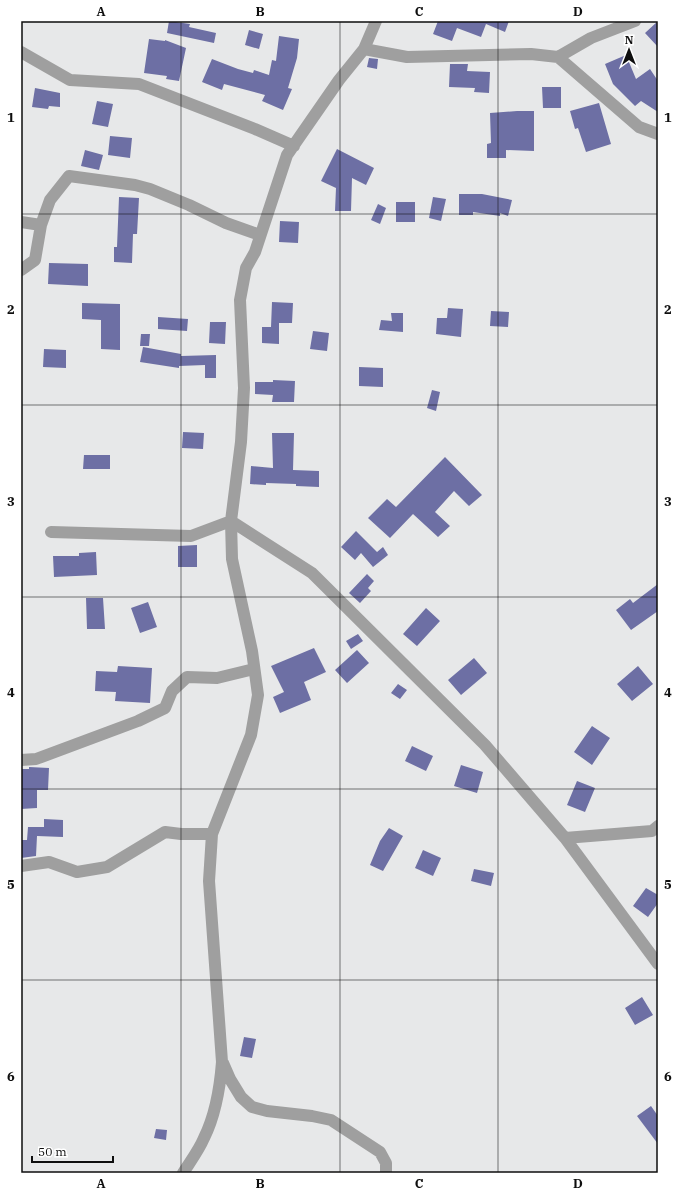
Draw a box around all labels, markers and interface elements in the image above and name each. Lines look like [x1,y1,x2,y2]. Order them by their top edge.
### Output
text: A [96,3,106,20]
text: B [255,3,265,20]
text: C [415,3,424,20]
text: D [573,3,583,20]
north arrow [609,30,649,70]
text: N [625,33,634,47]
text: 1 [7,109,15,126]
text: 1 [664,109,672,126]
text: 2 [7,301,15,318]
text: 2 [664,301,672,318]
text: 3 [7,493,15,510]
text: 3 [664,493,672,510]
text: 4 [7,684,15,701]
text: 4 [664,684,672,701]
text: 5 [7,876,15,893]
text: 5 [664,876,672,893]
text: 6 [7,1068,15,1085]
text: 6 [664,1068,672,1085]
scale bar [32,1138,113,1164]
text: 50 m [38,1144,67,1159]
text: A [96,1175,106,1192]
text: B [255,1175,265,1192]
text: C [415,1175,424,1192]
text: D [573,1175,583,1192]

